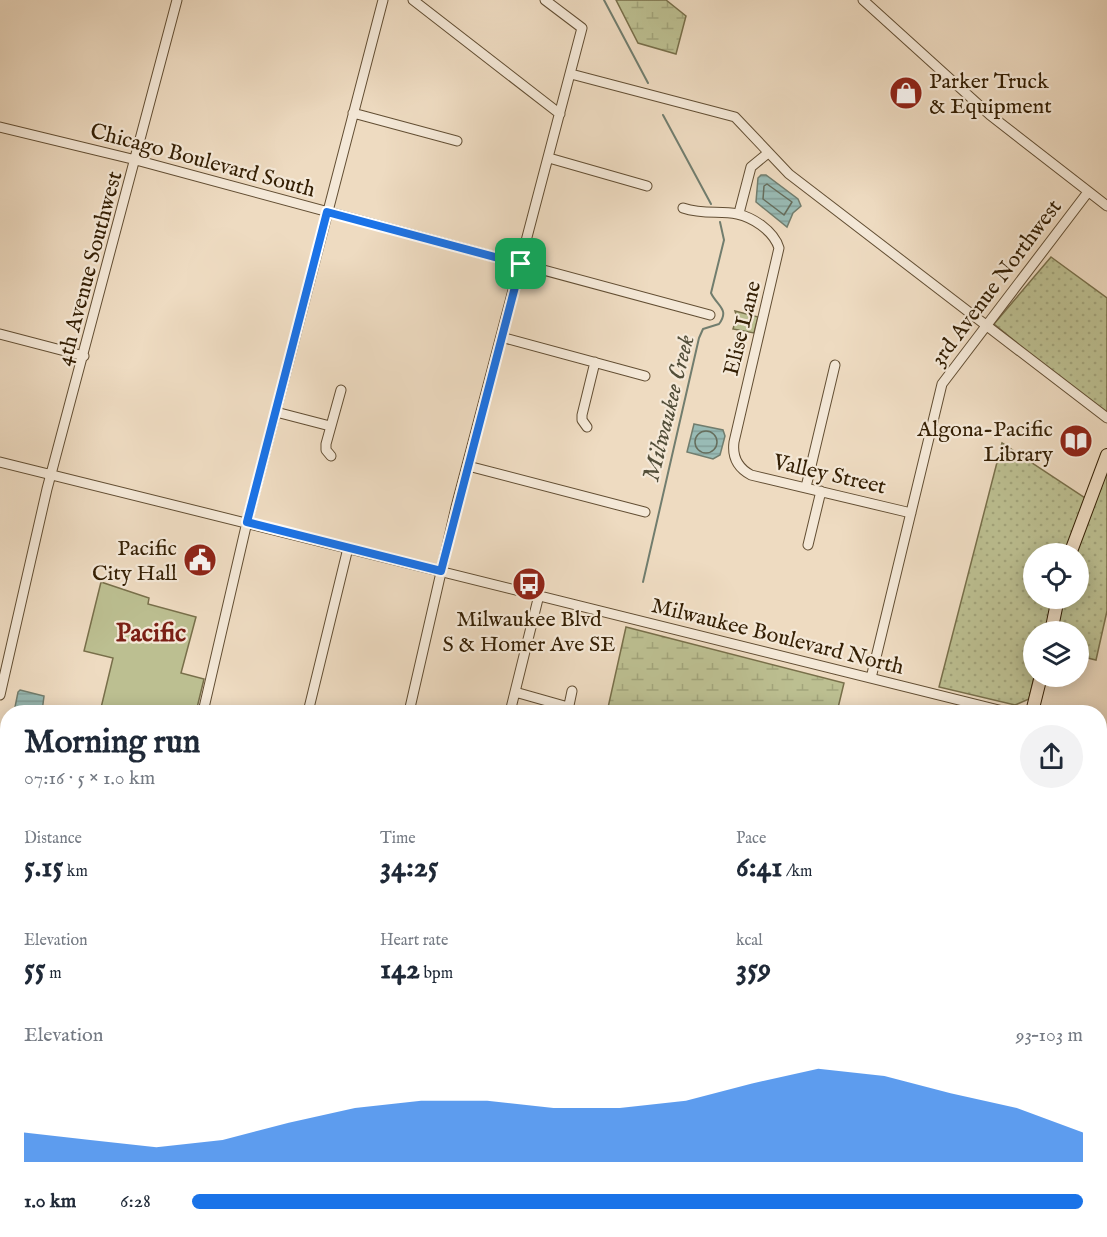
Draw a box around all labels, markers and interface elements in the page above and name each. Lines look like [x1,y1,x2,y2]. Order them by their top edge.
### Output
place label: Parker Truck & Equipment [929,68,1052,121]
shop icon: Parker Truck & Equipment [888,75,924,111]
street label: Chicago Boulevard South [87,117,318,205]
street label: 4th Avenue Southwest [51,168,129,369]
street label: 3rd Avenue Northwest [925,194,1069,372]
pin [495,238,546,289]
icon: arrive [504,247,537,280]
street label: Elise Lane [718,278,768,379]
water label: Milwaukee Creek [636,331,703,485]
place label: Algona-Pacific Library [916,416,1053,469]
library icon: Algona-Pacific Library [1058,423,1094,459]
street label: Valley Street [769,448,889,502]
place label: Pacific City Hall [92,535,177,588]
public building icon: Pacific City Hall [182,542,218,578]
map controls [1023,543,1089,687]
button: locate [1023,543,1089,609]
bus stop icon: Milwaukee Blvd S & Homer Ave SE [511,566,547,602]
street label: Milwaukee Boulevard North [648,592,907,682]
place label: Milwaukee Blvd S & Homer Ave SE [442,606,616,659]
district label: Pacific [116,617,186,650]
button: layers [1023,621,1089,687]
text: Morning run [24,722,200,764]
button: share [1020,725,1083,788]
text: 07:16 · 5 × 1.0 km [24,766,155,791]
text: Distance [24,829,82,849]
text: Time [380,829,416,849]
text: Pace [736,829,766,849]
text: 5.15 [24,849,63,887]
text: 34:25 [380,849,439,887]
text: 6:41 [736,849,782,887]
text: km [63,862,88,882]
text: /km [782,862,812,882]
text: Elevation [24,931,87,951]
text: Heart rate [380,931,448,951]
text: kcal [736,931,763,951]
text: 55 [24,951,46,989]
text: 142 [380,951,420,989]
text: 359 [736,951,771,989]
text: m [46,964,62,984]
text: bpm [420,964,453,984]
text: Elevation [24,1023,103,1048]
text: 93–103 m [1016,1023,1083,1048]
text: 1.0 km [24,1189,76,1214]
text: 6:28 [120,1189,151,1214]

